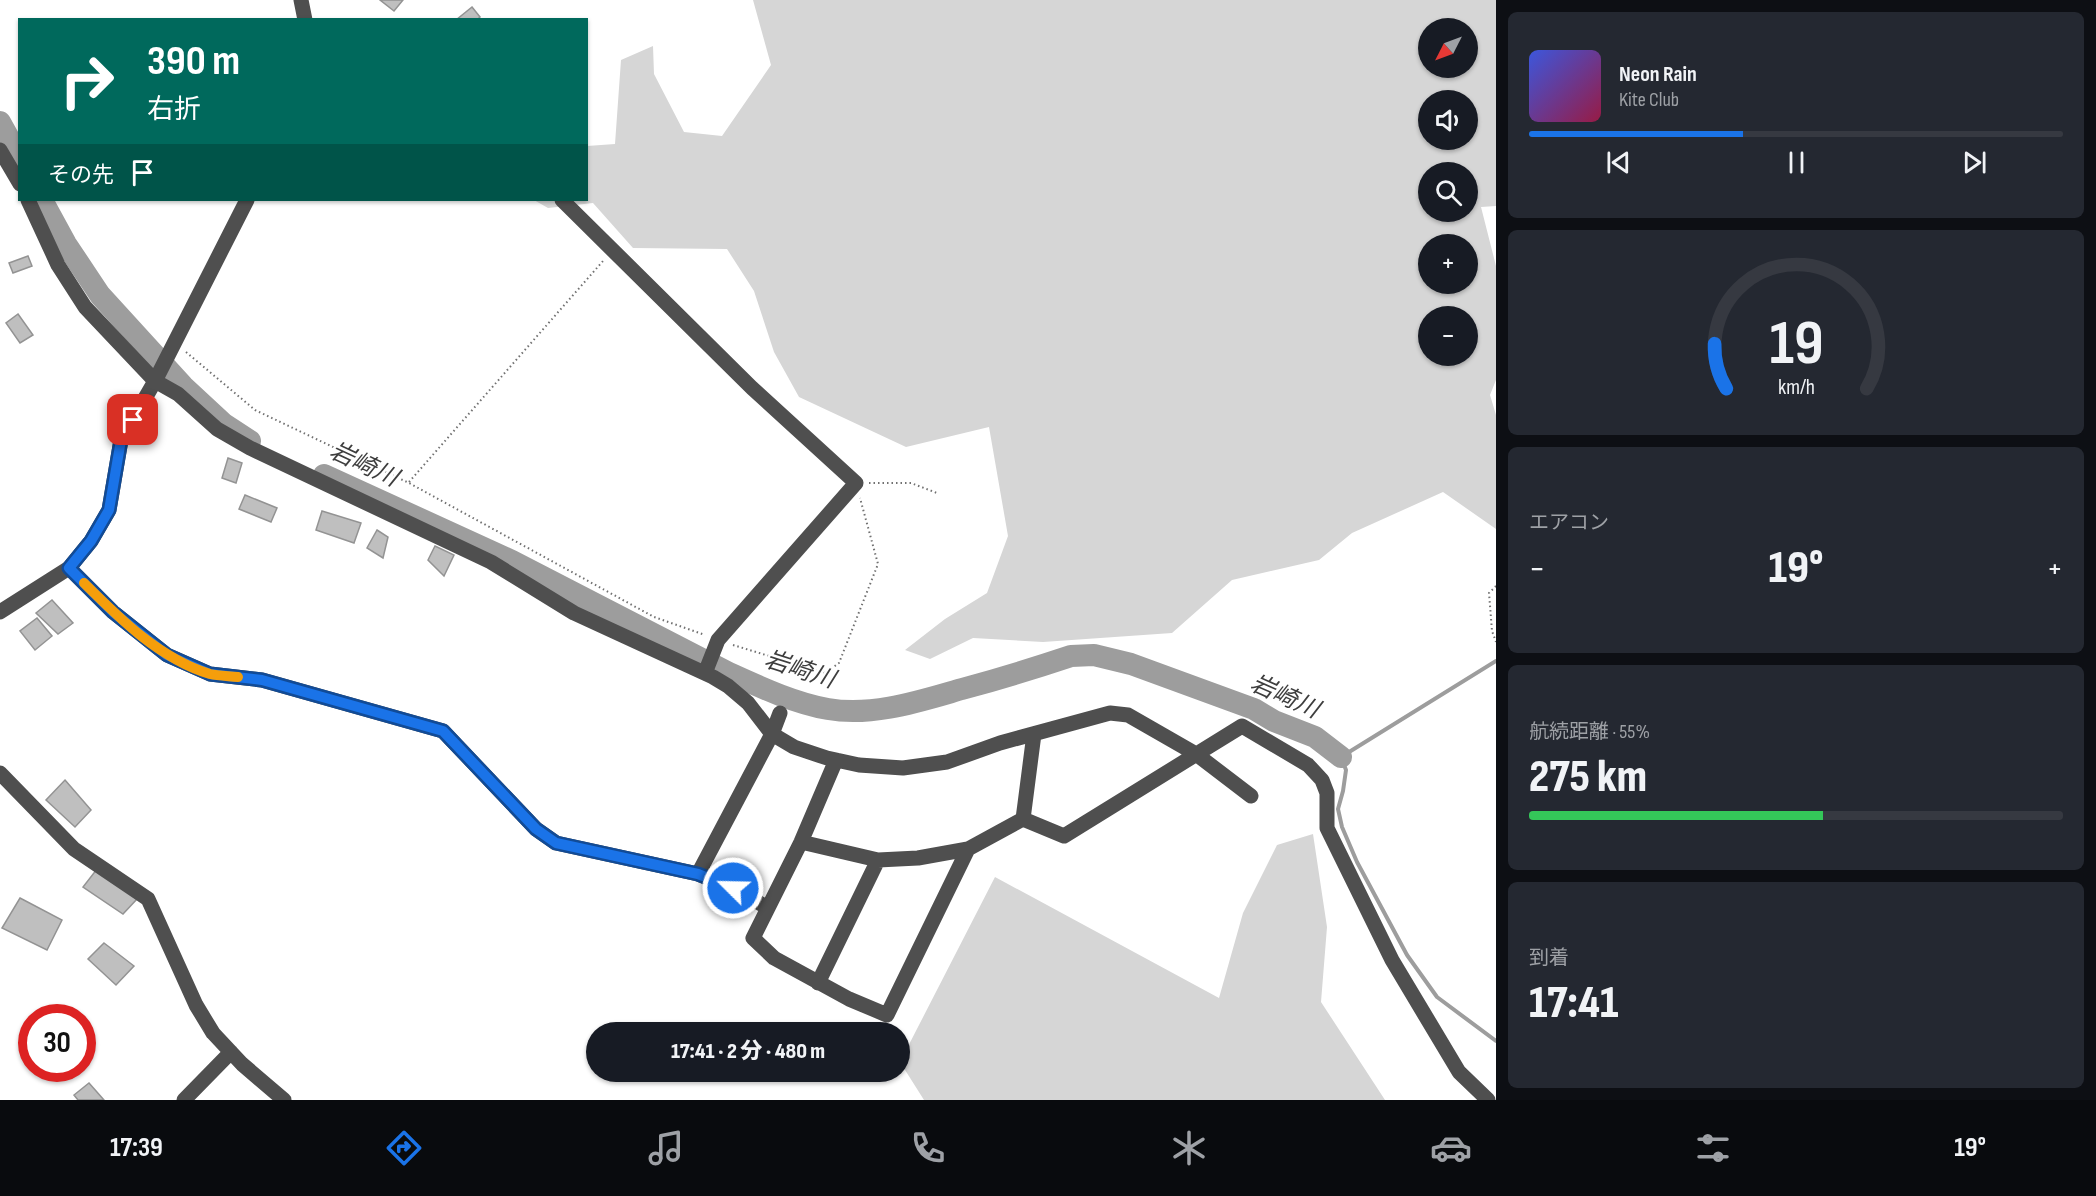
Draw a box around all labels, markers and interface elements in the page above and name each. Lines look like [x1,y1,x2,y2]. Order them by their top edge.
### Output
north arrow [1418,18,1478,78]
map controls [1418,18,1478,366]
text: 390 m [147,36,240,87]
icon: right [48,42,126,120]
text: Neon Rain [1619,61,1697,88]
text: Kite Club [1619,88,1679,112]
button: sound [1418,90,1478,150]
text: 右折 [147,94,201,126]
icon: previous [1602,146,1635,179]
icon: pause [1780,146,1813,179]
icon: next [1958,146,1991,179]
icon: arrive [126,156,159,189]
text: その先 [48,162,114,189]
button: search [1418,162,1478,222]
button: + [1418,234,1478,294]
button: − [1418,306,1478,366]
text: 19 [1769,308,1823,383]
text: km/h [1777,376,1815,401]
pin [107,394,158,445]
icon: arrive [116,403,149,436]
water label: 岩崎川 [325,436,405,494]
text: エアコン [1529,511,1609,535]
text: 19° [1769,541,1823,596]
text: − [1529,549,1545,589]
text: + [2047,549,2063,589]
water label: 岩崎川 [761,645,841,695]
water label: 岩崎川 [1246,669,1326,726]
text: 航続距離 · 55% [1529,720,1650,744]
text: 275 km [1529,750,1647,805]
position arrow [701,856,765,920]
text: 到着 [1529,946,1569,970]
text: 17:41 [1529,976,1618,1031]
speed limit sign: 30 [18,1004,96,1082]
text: 17:41 · 2 分 · 480 m [671,1038,825,1065]
icon: directions [383,1127,425,1169]
icon: music [645,1127,687,1169]
icon: phone [907,1127,949,1169]
icon: climate [1168,1127,1210,1169]
icon: car [1430,1127,1472,1169]
icon: filters [1692,1127,1734,1169]
text: 17:39 [110,1132,163,1164]
text: 19° [1954,1132,1986,1164]

